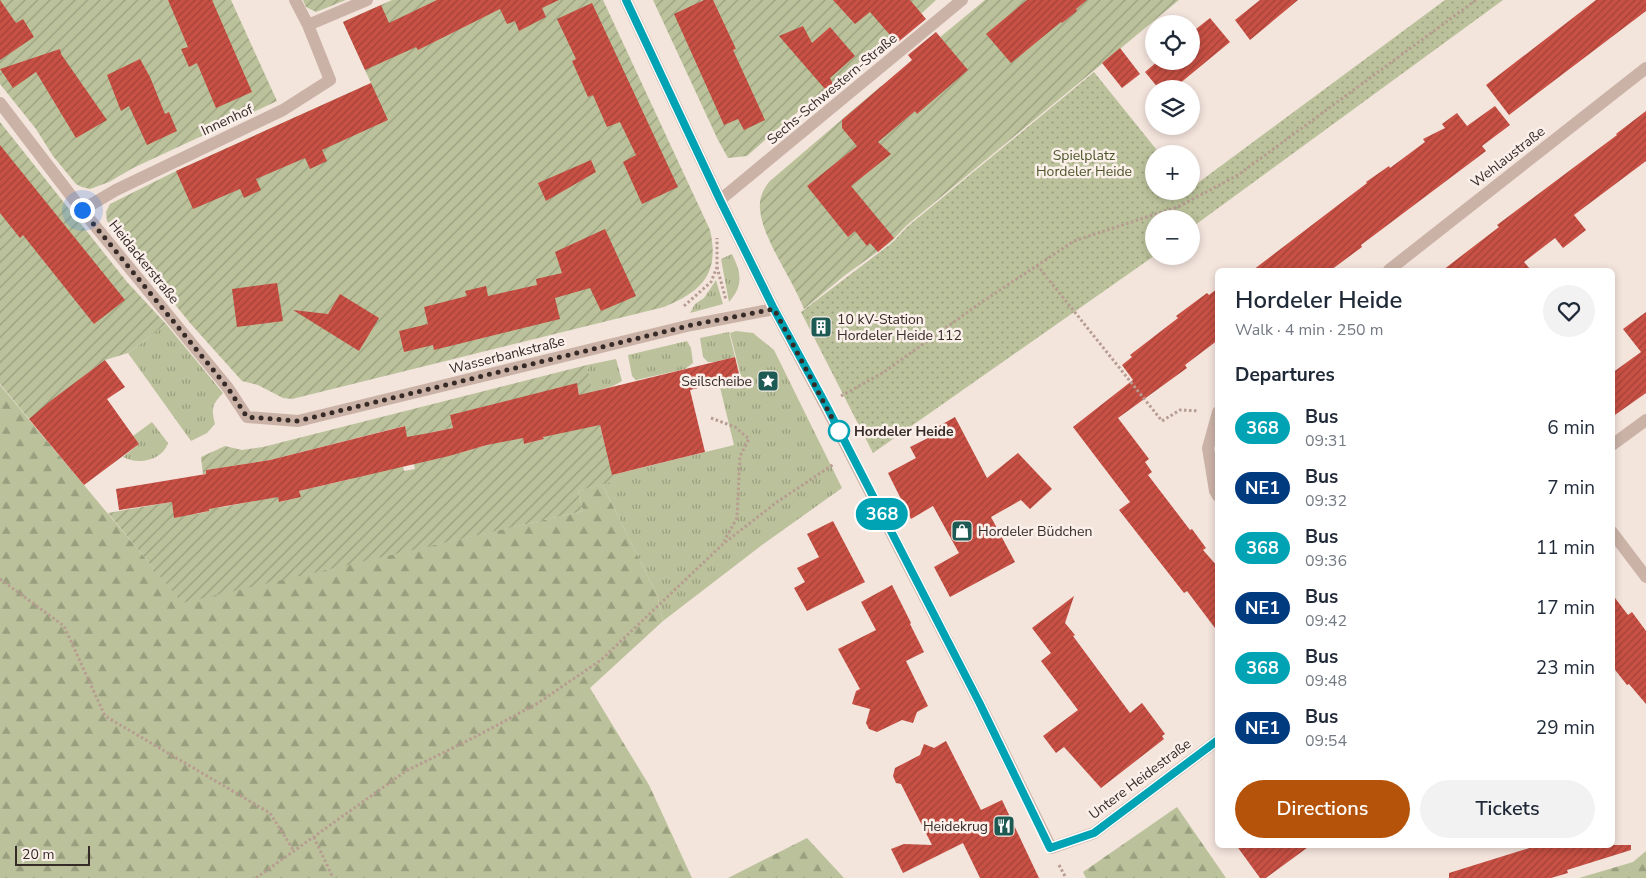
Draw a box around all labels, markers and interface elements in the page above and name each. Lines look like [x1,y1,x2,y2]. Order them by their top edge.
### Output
map controls [1145,15,1200,265]
button: locate [1145,15,1200,70]
street label: Sechs-Schwestern-Straße [763,29,901,149]
button: layers [1145,80,1200,135]
street label: Innenhof [198,100,256,140]
street label: Wehlaustraße [1467,122,1549,192]
button: + [1145,145,1200,200]
park label: Spielplatz Hordeler Heide [1036,146,1132,181]
your location [70,198,95,223]
button: − [1145,210,1200,265]
street label: Heidackerstraße [104,216,184,308]
text: Hordeler Heide [1235,284,1402,316]
button: heart [1543,285,1595,337]
place label: 10 kV-Station Hordeler Heide 112 [837,310,962,345]
building icon: 10 kV-Station Hordeler Heide 112 [809,315,833,339]
text: Walk · 4 min · 250 m [1235,319,1383,341]
street label: Wasserbankstraße [447,331,567,379]
text: Departures [1235,362,1335,388]
place icon: Seilscheibe [756,369,780,393]
place label: Seilscheibe [681,372,752,391]
text: Bus [1305,404,1338,430]
text: 6 min [1547,415,1595,441]
text: 368 [1246,416,1279,440]
marker: Hordeler Heide [828,420,850,442]
place label: Hordeler Heide [854,422,954,441]
text: 09:31 [1305,430,1347,452]
text: Bus [1305,464,1338,490]
text: 7 min [1547,475,1595,501]
text: NE1 [1245,476,1280,500]
text: 09:32 [1305,490,1347,512]
line badge: 368 [853,498,911,530]
text: 368 [866,502,898,526]
shop icon: Hordeler Büdchen [950,519,974,543]
place label: Hordeler Büdchen [978,522,1092,541]
text: Bus [1305,524,1338,550]
text: 11 min [1536,535,1595,561]
text: 368 [1246,536,1279,560]
text: 09:36 [1305,550,1347,572]
text: Bus [1305,584,1338,610]
text: 17 min [1536,595,1595,621]
text: NE1 [1245,596,1280,620]
text: 09:42 [1305,610,1347,632]
text: Bus [1305,644,1338,670]
text: 23 min [1536,655,1595,681]
text: 368 [1246,656,1279,680]
text: 09:48 [1305,670,1347,692]
text: Bus [1305,704,1338,730]
text: 29 min [1536,715,1595,741]
text: NE1 [1245,716,1280,740]
text: 09:54 [1305,730,1347,752]
street label: Untere Heidestraße [1085,734,1195,824]
button: Directions [1235,780,1410,838]
button: Tickets [1420,780,1595,838]
restaurant icon: Heidekrug [992,814,1016,838]
place label: Heidekrug [923,817,988,836]
scale bar [15,843,90,866]
text: 20 m [22,845,54,864]

